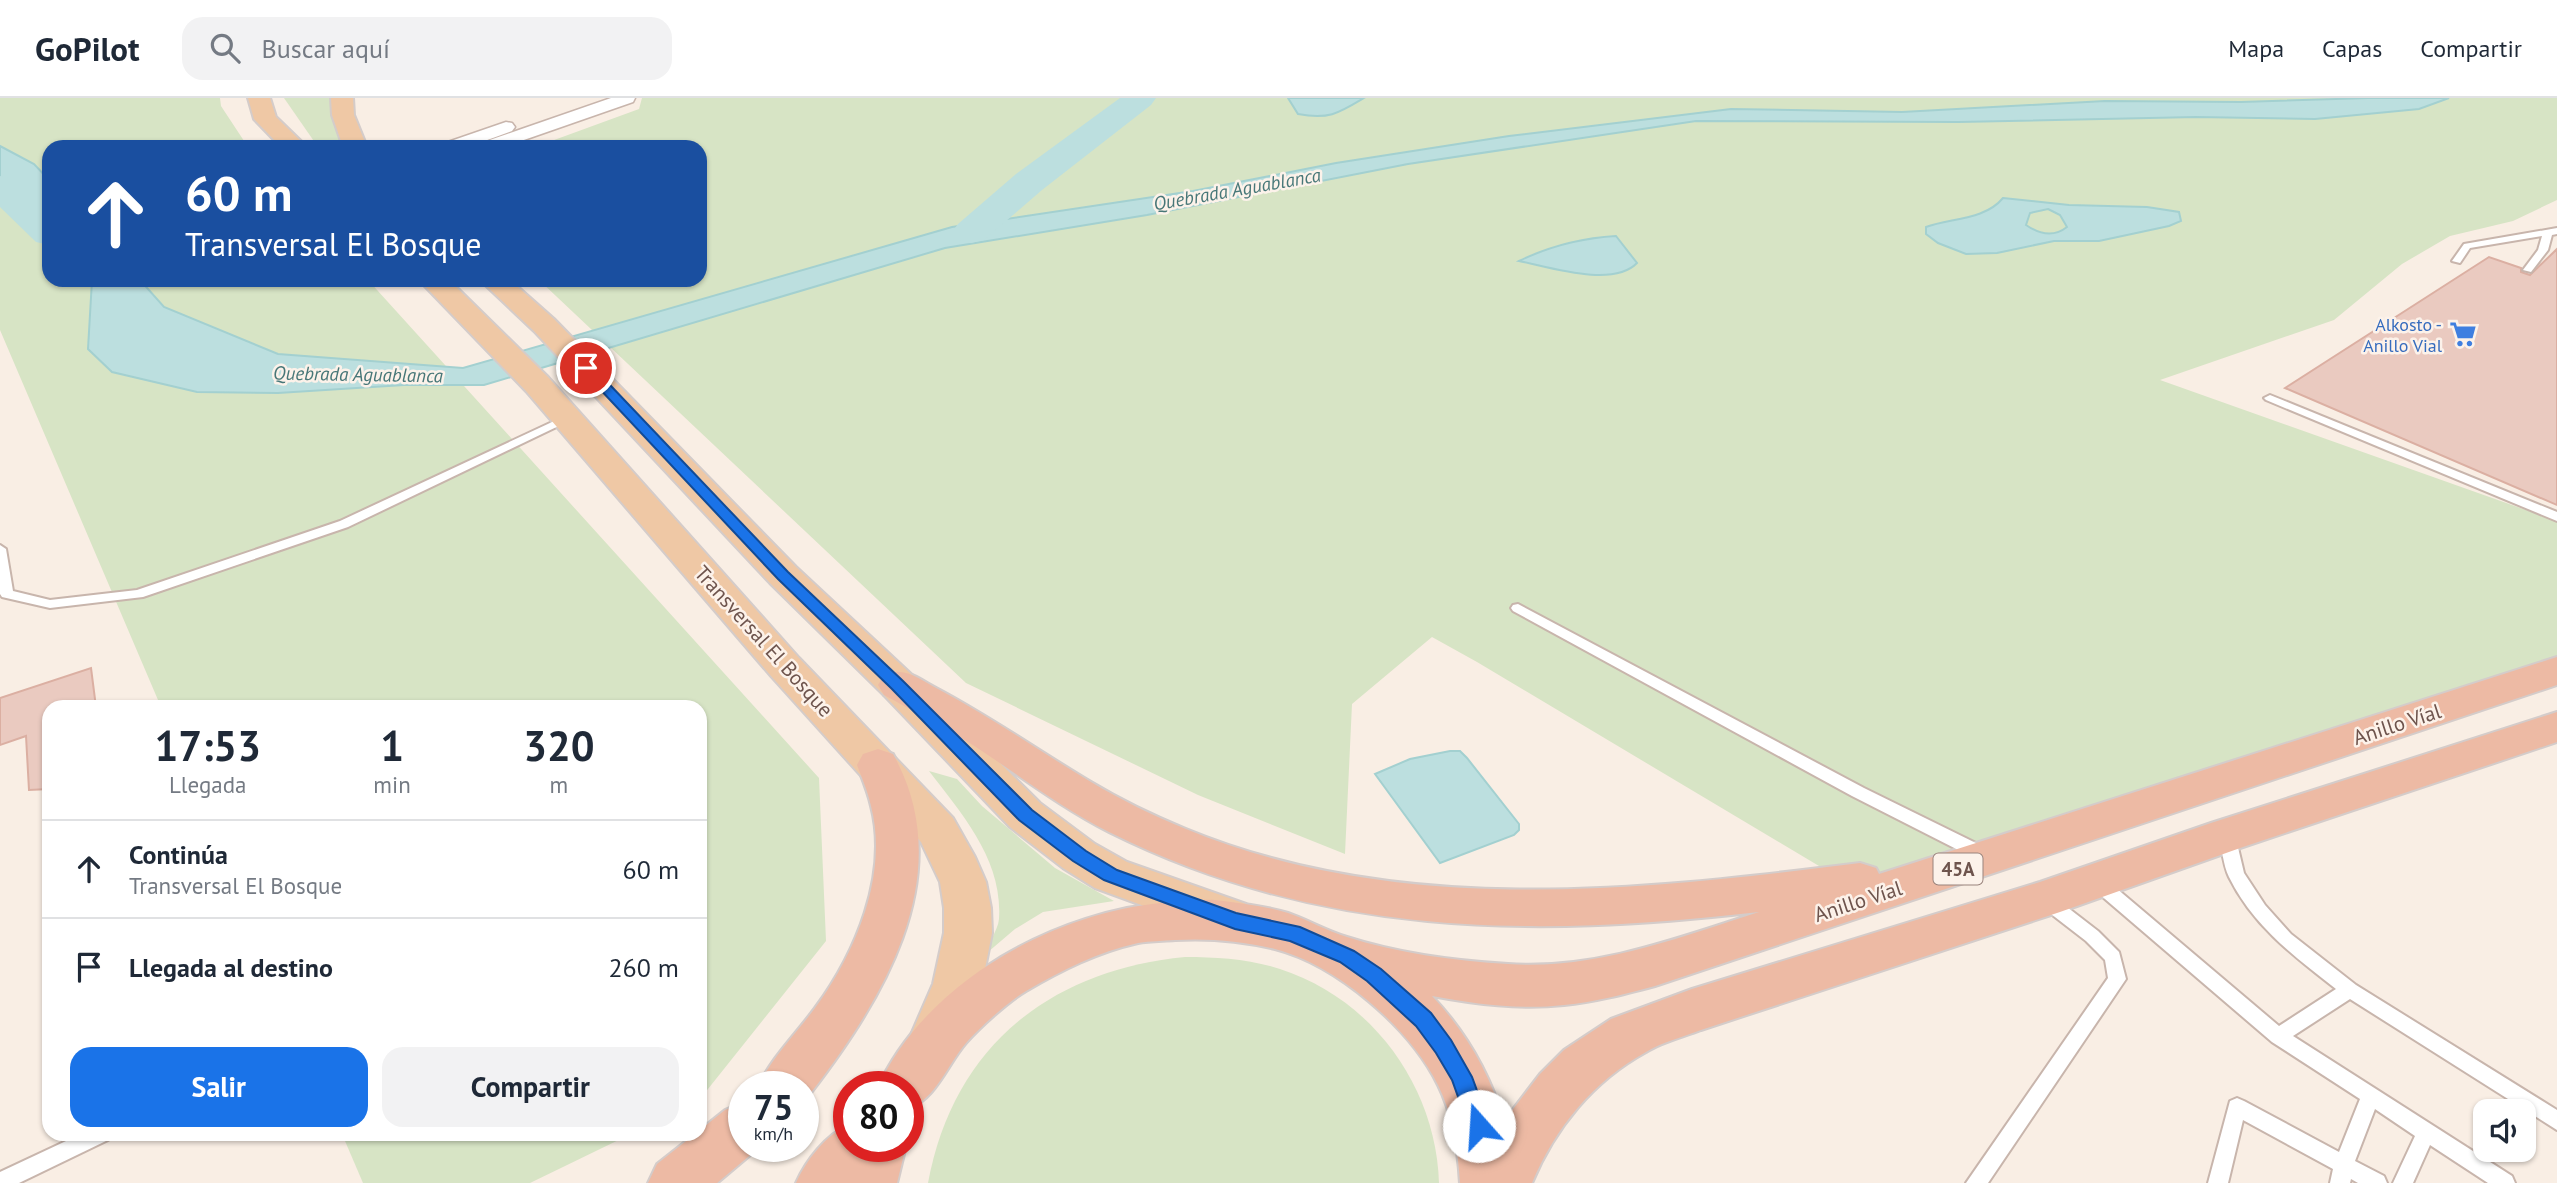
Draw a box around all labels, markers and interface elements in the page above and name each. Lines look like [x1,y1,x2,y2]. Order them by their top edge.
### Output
search box [182,17,672,80]
text: GoPilot [35,27,140,70]
icon: search [206,29,244,67]
text: Buscar aquí [262,32,390,65]
text: Mapa [2228,33,2284,64]
text: Capas [2322,33,2382,64]
text: Compartir [2420,33,2522,64]
text: 60 m [185,161,292,225]
water label: Quebrada Aguablanca [1151,162,1323,216]
icon: ahead [70,168,161,259]
text: Transversal El Bosque [185,223,482,265]
place label: Alkosto - Anillo Vial [2363,313,2443,357]
supermarket icon: Alkosto - Anillo Vial [2448,319,2478,349]
pin [556,338,616,398]
icon: arrive [567,349,605,387]
water label: Quebrada Aguablanca [273,361,444,387]
street label: Transversal El Bosque [689,560,839,722]
street label: Anillo Víal [2350,697,2444,751]
text: 17:53 [154,718,261,773]
text: 1 [380,718,404,773]
text: 320 [523,718,595,773]
text: Llegada [169,770,246,799]
text: min [373,770,411,799]
text: m [550,770,568,799]
text: Continúa [129,838,228,871]
icon: ahead [70,850,108,888]
text: 60 m [623,853,679,886]
road number: 45A [1934,854,1982,884]
text: Transversal El Bosque [129,871,342,900]
street label: Anillo Víal [1811,874,1905,928]
icon: arrive [70,948,108,986]
text: Llegada al destino [129,951,333,984]
text: 260 m [608,951,679,984]
button: Salir [70,1047,368,1127]
button: Compartir [382,1047,679,1127]
speed limit sign: 80 [833,1071,924,1162]
text: 75 [754,1084,793,1130]
position arrow [1442,1089,1516,1163]
map controls [2473,1099,2536,1162]
button: sound [2473,1099,2536,1162]
text: km/h [754,1122,793,1145]

